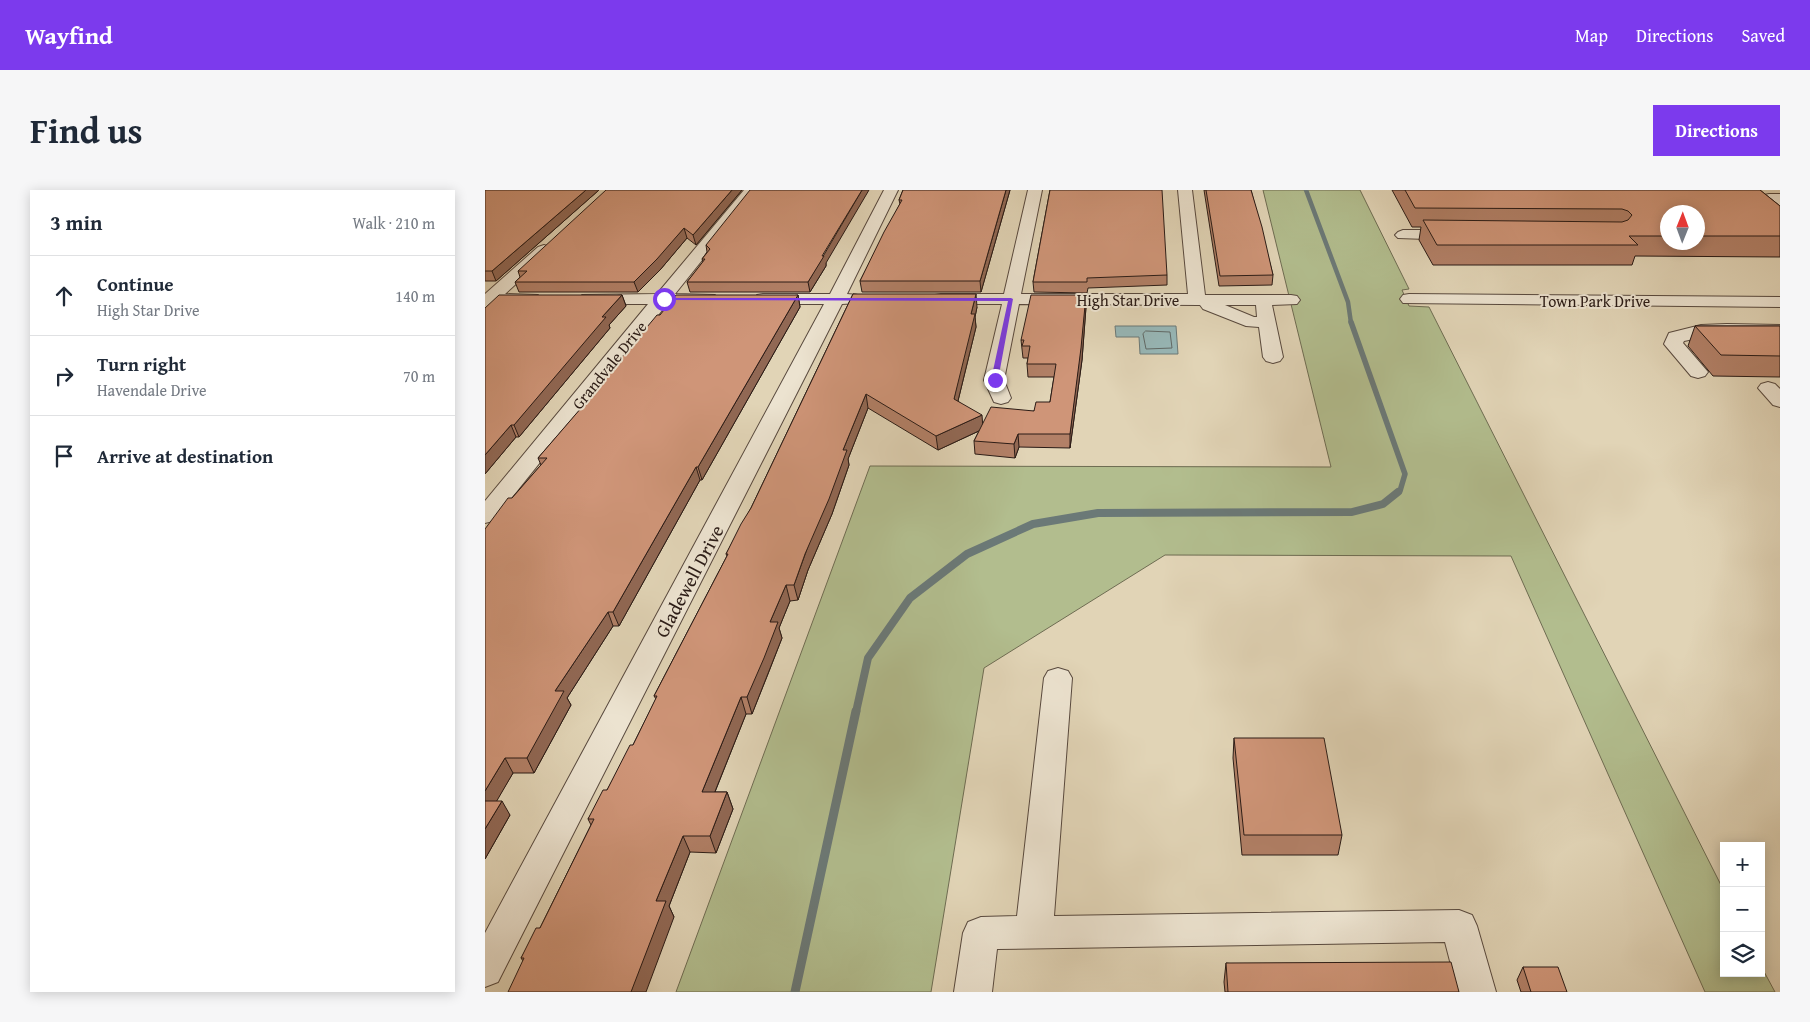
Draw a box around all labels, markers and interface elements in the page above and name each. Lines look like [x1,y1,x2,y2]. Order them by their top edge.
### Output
text: Wayfind [25,18,113,53]
text: Map [1575,22,1608,49]
text: Directions [1636,22,1713,49]
text: Saved [1741,22,1785,49]
text: Find us [30,105,143,156]
button: Directions [1653,105,1780,156]
north arrow [1660,205,1705,250]
text: 3 min [50,207,102,238]
text: Walk · 210 m [352,211,435,235]
text: Continue [97,270,174,298]
icon: ahead [50,282,78,310]
text: 140 m [395,284,435,308]
route start [653,288,676,311]
street label: High Star Drive [1077,288,1179,312]
street label: Town Park Drive [1540,289,1650,313]
text: High Star Drive [97,298,200,322]
street label: Grandvale Drive [566,316,652,414]
text: Turn right [97,350,186,378]
icon: right [50,362,78,390]
text: 70 m [403,364,435,388]
route end [984,369,1007,392]
text: Havendale Drive [97,378,207,402]
icon: arrive [50,442,78,470]
text: Arrive at destination [97,442,273,470]
street label: Gladewell Drive [648,520,731,642]
map controls [1720,842,1765,977]
button: + [1720,842,1765,887]
button: − [1720,887,1765,932]
button: layers [1720,932,1765,977]

